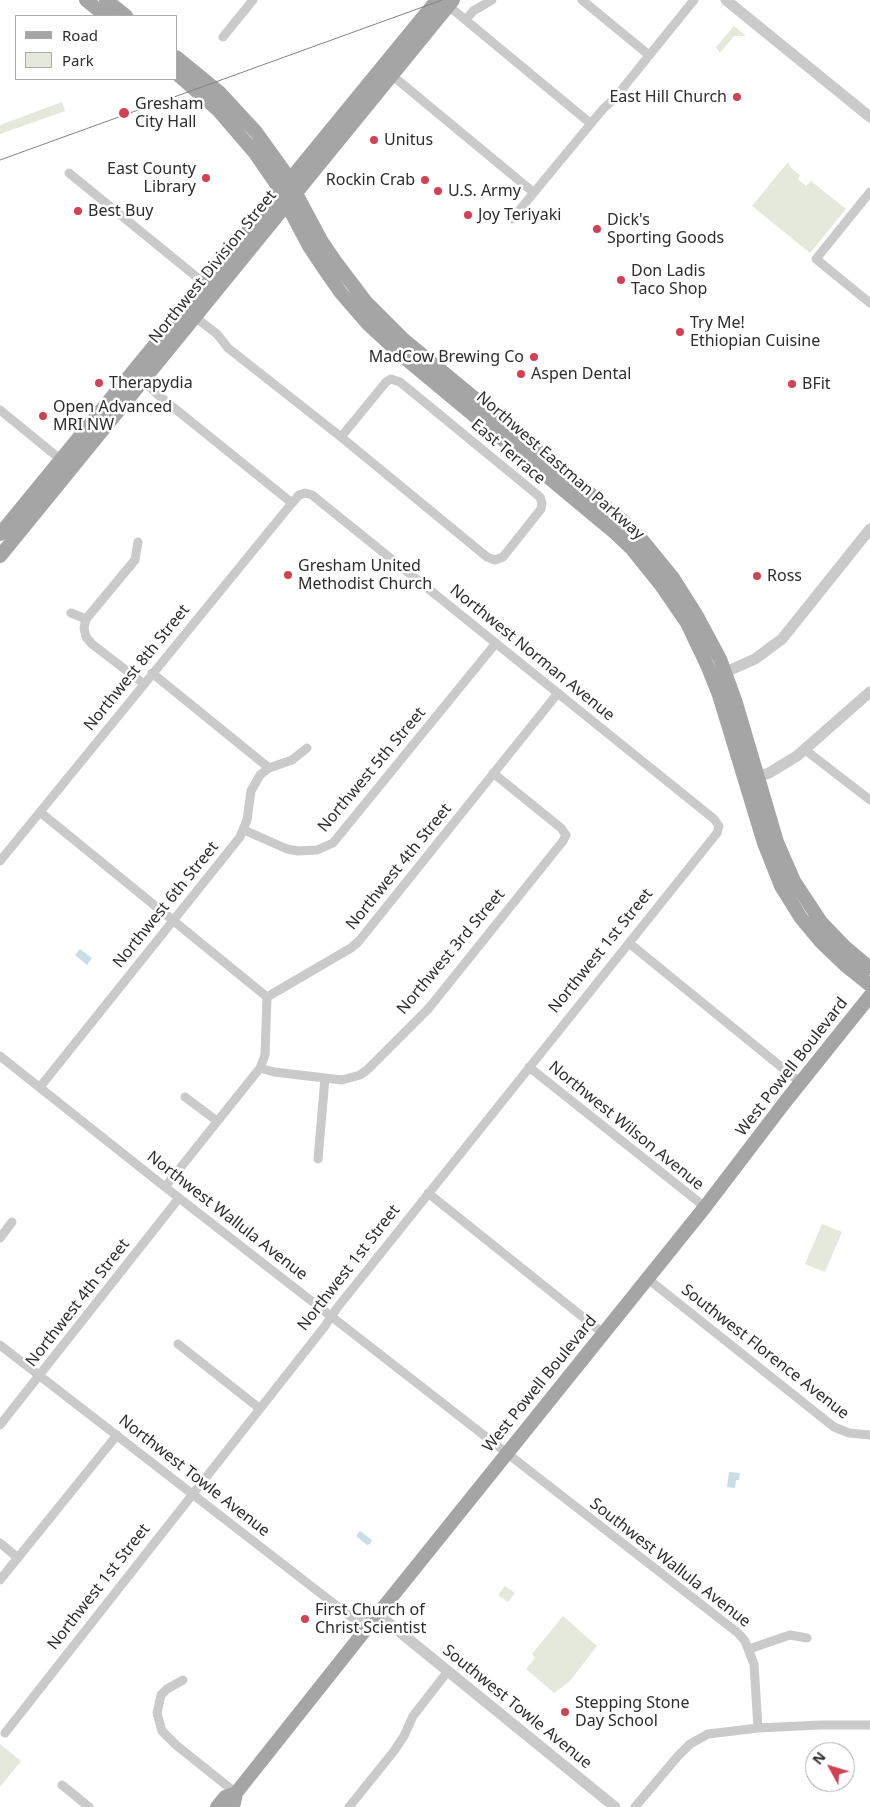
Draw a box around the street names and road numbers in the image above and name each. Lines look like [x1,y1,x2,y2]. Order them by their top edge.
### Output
street label: Northwest Division Street [145,187,281,347]
street label: Northwest Eastman Parkway [472,388,648,544]
street label: East Terrace [467,415,549,489]
street label: Northwest Norman Avenue [446,581,618,725]
street label: Northwest 8th Street [80,601,194,735]
street label: Northwest 5th Street [314,704,430,836]
street label: Northwest 4th Street [342,800,456,934]
street label: Northwest 6th Street [109,838,223,972]
street label: Northwest 1st Street [545,885,657,1017]
street label: Northwest 3rd Street [393,886,509,1018]
street label: West Powell Boulevard [732,994,852,1140]
street label: Northwest Wilson Avenue [545,1057,707,1195]
street label: Northwest Wallula Avenue [143,1147,311,1285]
street label: Northwest 1st Street [294,1201,404,1335]
street label: Northwest 4th Street [22,1235,134,1371]
street label: Southwest Florence Avenue [677,1281,853,1423]
street label: West Powell Boulevard [479,1312,601,1456]
street label: Northwest Towle Avenue [115,1411,273,1541]
street label: Southwest Wallula Avenue [586,1494,754,1632]
street label: Northwest 1st Street [44,1520,154,1654]
street label: Southwest Towle Avenue [439,1641,595,1773]

